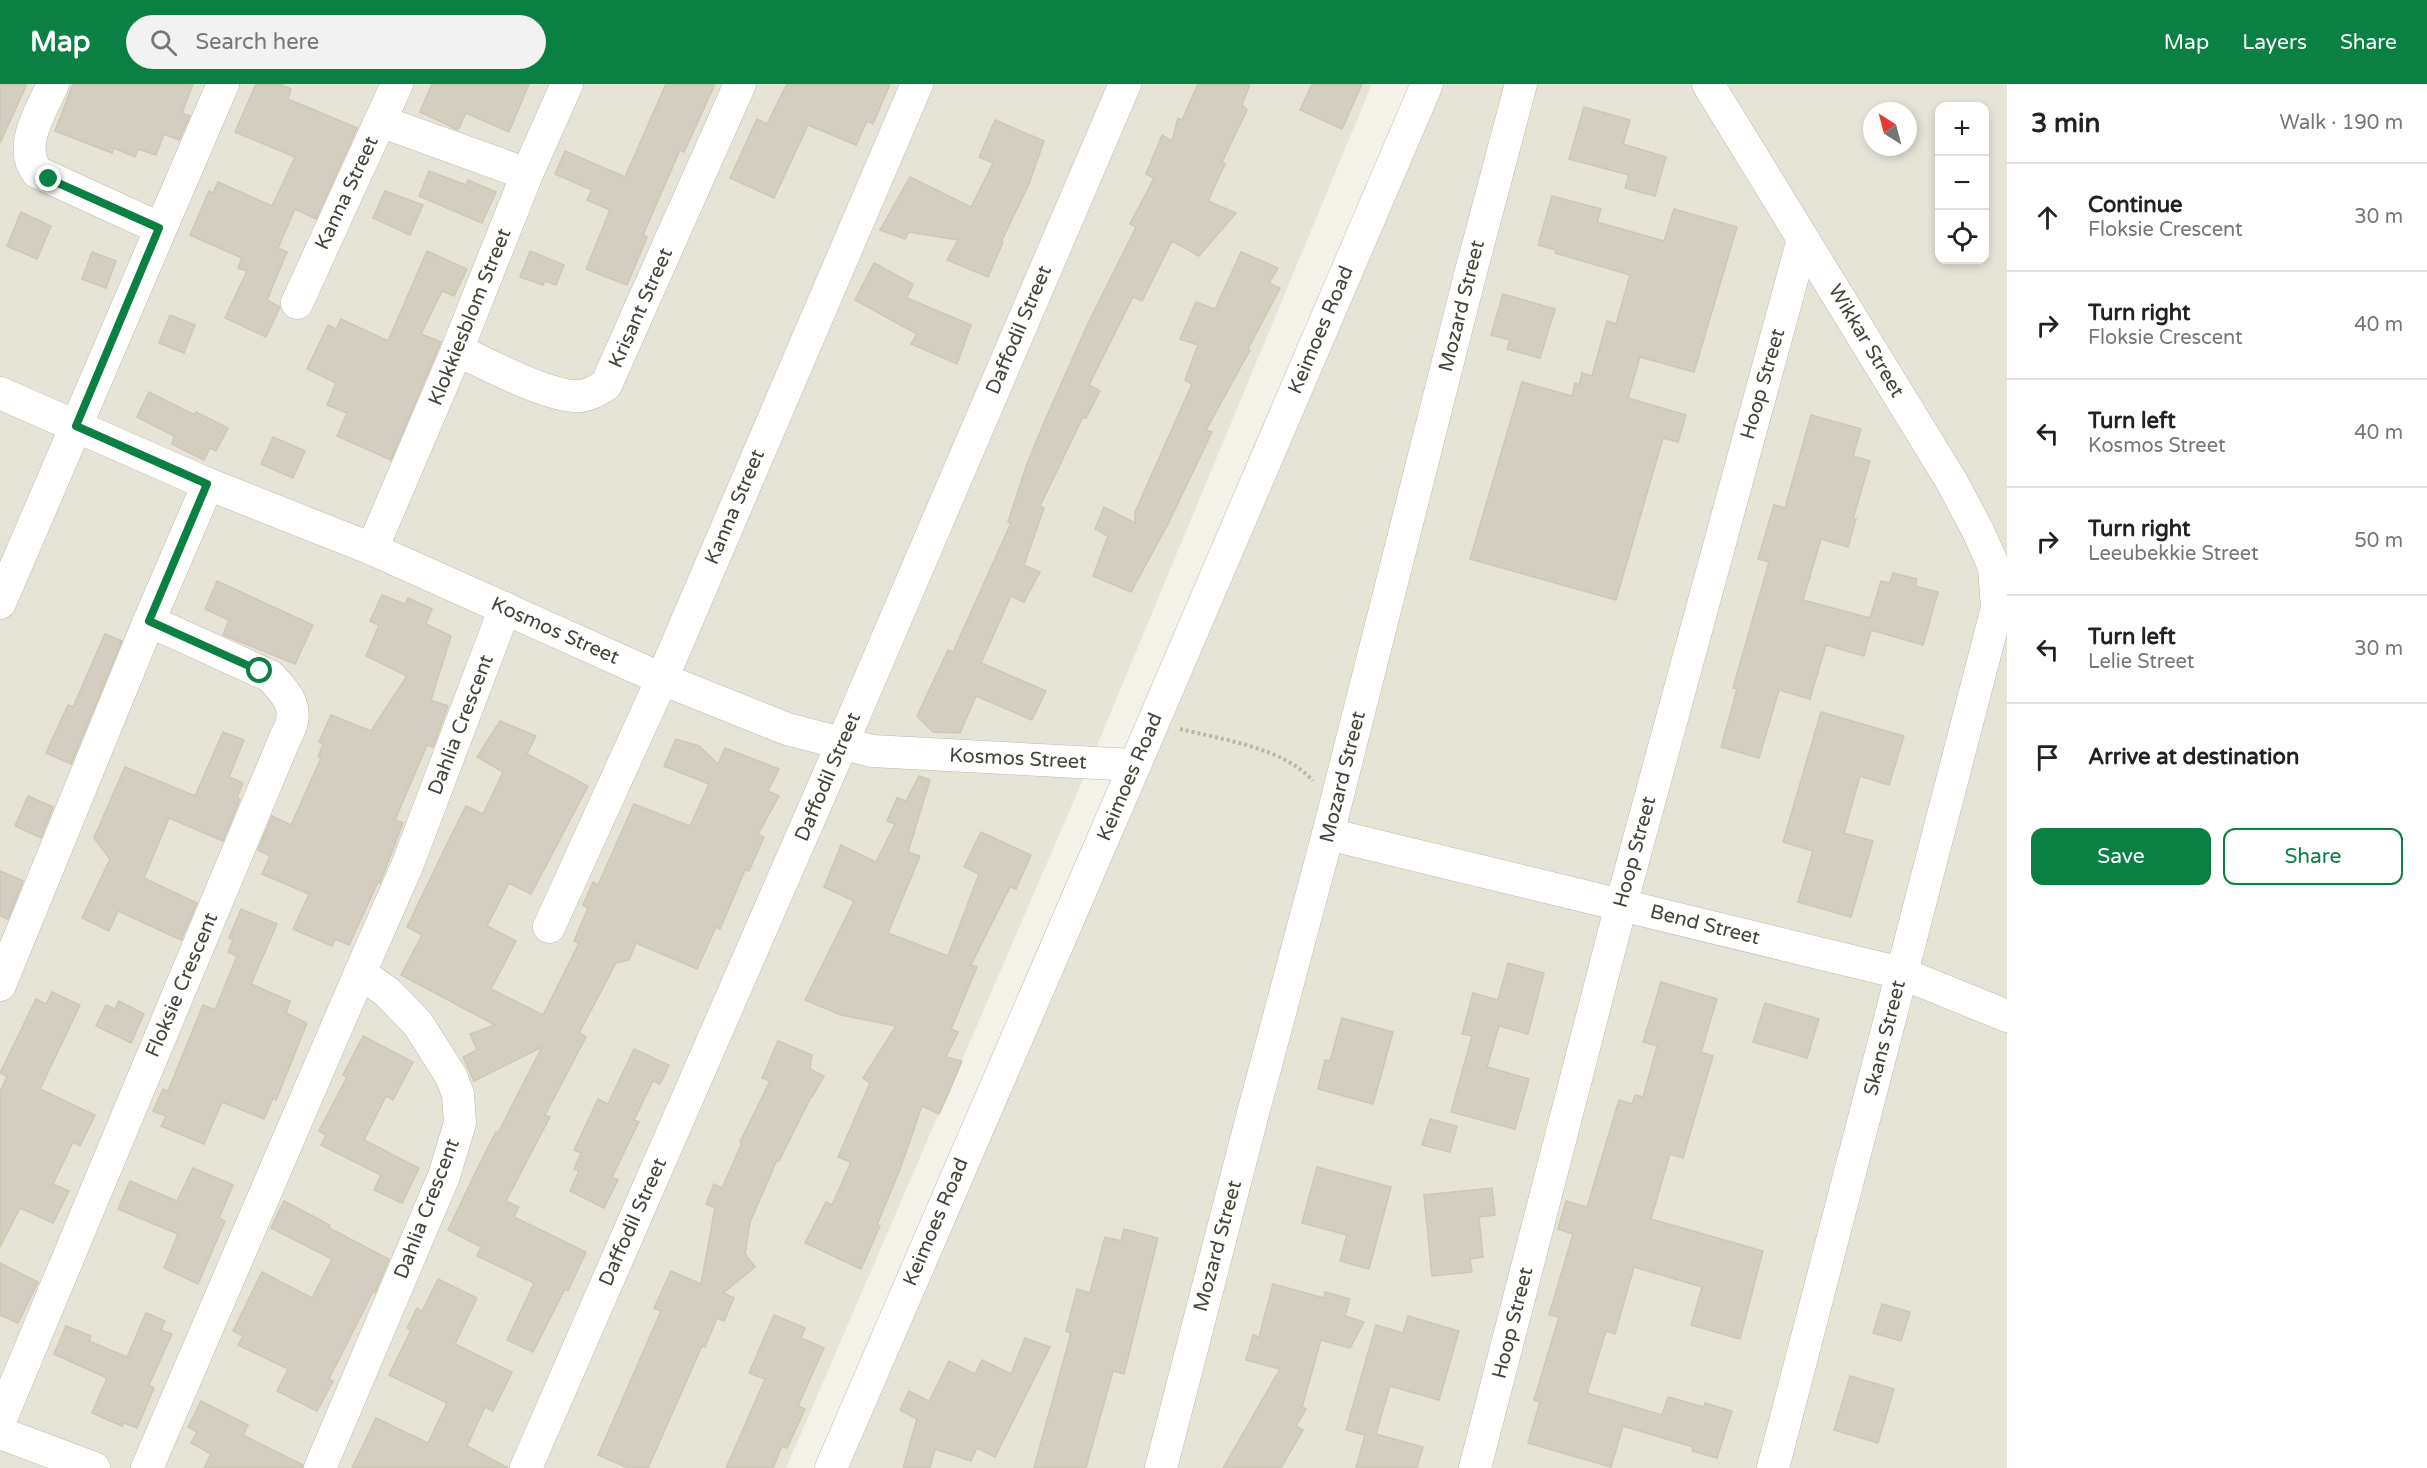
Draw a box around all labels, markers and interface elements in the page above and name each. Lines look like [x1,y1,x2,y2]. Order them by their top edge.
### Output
search box [126,15,546,69]
text: Map [30,25,90,59]
icon: search [147,26,180,59]
text: Search here [195,29,319,55]
text: Map [2164,30,2209,55]
text: Layers [2242,30,2307,55]
text: Share [2340,30,2397,55]
north arrow [1863,102,1917,156]
map controls [1935,102,1989,264]
button: + [1935,102,1989,156]
text: 3 min [2031,108,2100,139]
text: Walk · 190 m [2280,111,2403,135]
street label: Kanna Street [310,132,384,254]
button: − [1935,156,1989,210]
route end [35,165,61,191]
text: Continue [2088,192,2183,218]
icon: ahead [2031,201,2064,234]
text: 30 m [2354,205,2403,229]
button: locate [1935,210,1989,264]
text: Floksie Crescent [2088,218,2243,242]
street label: Klokkiesblom Street [424,225,517,409]
street label: Mozard Street [1434,237,1490,374]
street label: Krisant Street [604,244,678,372]
street label: Daffodil Street [981,262,1057,398]
street label: Keimoes Road [1283,262,1359,398]
street label: Wikkar Street [1823,280,1909,402]
text: Turn right [2088,300,2190,326]
icon: right [2031,309,2064,342]
text: 40 m [2354,313,2403,337]
street label: Hoop Street [1736,325,1790,442]
text: Floksie Crescent [2088,326,2243,350]
text: Turn left [2088,408,2176,434]
icon: left [2031,417,2064,450]
text: 40 m [2354,421,2403,445]
text: Kosmos Street [2088,434,2226,458]
street label: Kanna Street [700,446,770,568]
text: Turn right [2088,516,2190,542]
icon: right [2031,525,2064,558]
text: 50 m [2354,529,2403,553]
text: Leeubekkie Street [2088,542,2259,566]
street label: Kosmos Street [487,592,623,670]
text: Turn left [2088,624,2176,650]
icon: left [2031,633,2064,666]
text: 30 m [2354,637,2403,661]
text: Lelie Street [2088,650,2194,674]
street label: Dahlia Crescent [423,651,499,798]
route start [246,657,272,683]
street label: Mozard Street [1315,708,1371,845]
street label: Daffodil Street [790,709,866,845]
street label: Keimoes Road [1092,709,1168,845]
icon: arrive [2031,741,2064,774]
street label: Kosmos Street [949,743,1088,775]
text: Arrive at destination [2088,744,2299,770]
street label: Hoop Street [1609,793,1661,910]
button: Save [2031,828,2211,885]
button: Share [2223,828,2403,885]
street label: Bend Street [1648,900,1763,950]
street label: Floksie Crescent [141,909,223,1061]
street label: Skans Street [1859,977,1911,1098]
street label: Dahlia Crescent [389,1135,465,1282]
street label: Daffodil Street [594,1154,672,1290]
street label: Keimoes Road [898,1154,974,1290]
street label: Mozard Street [1189,1177,1247,1314]
street label: Hoop Street [1488,1264,1539,1381]

